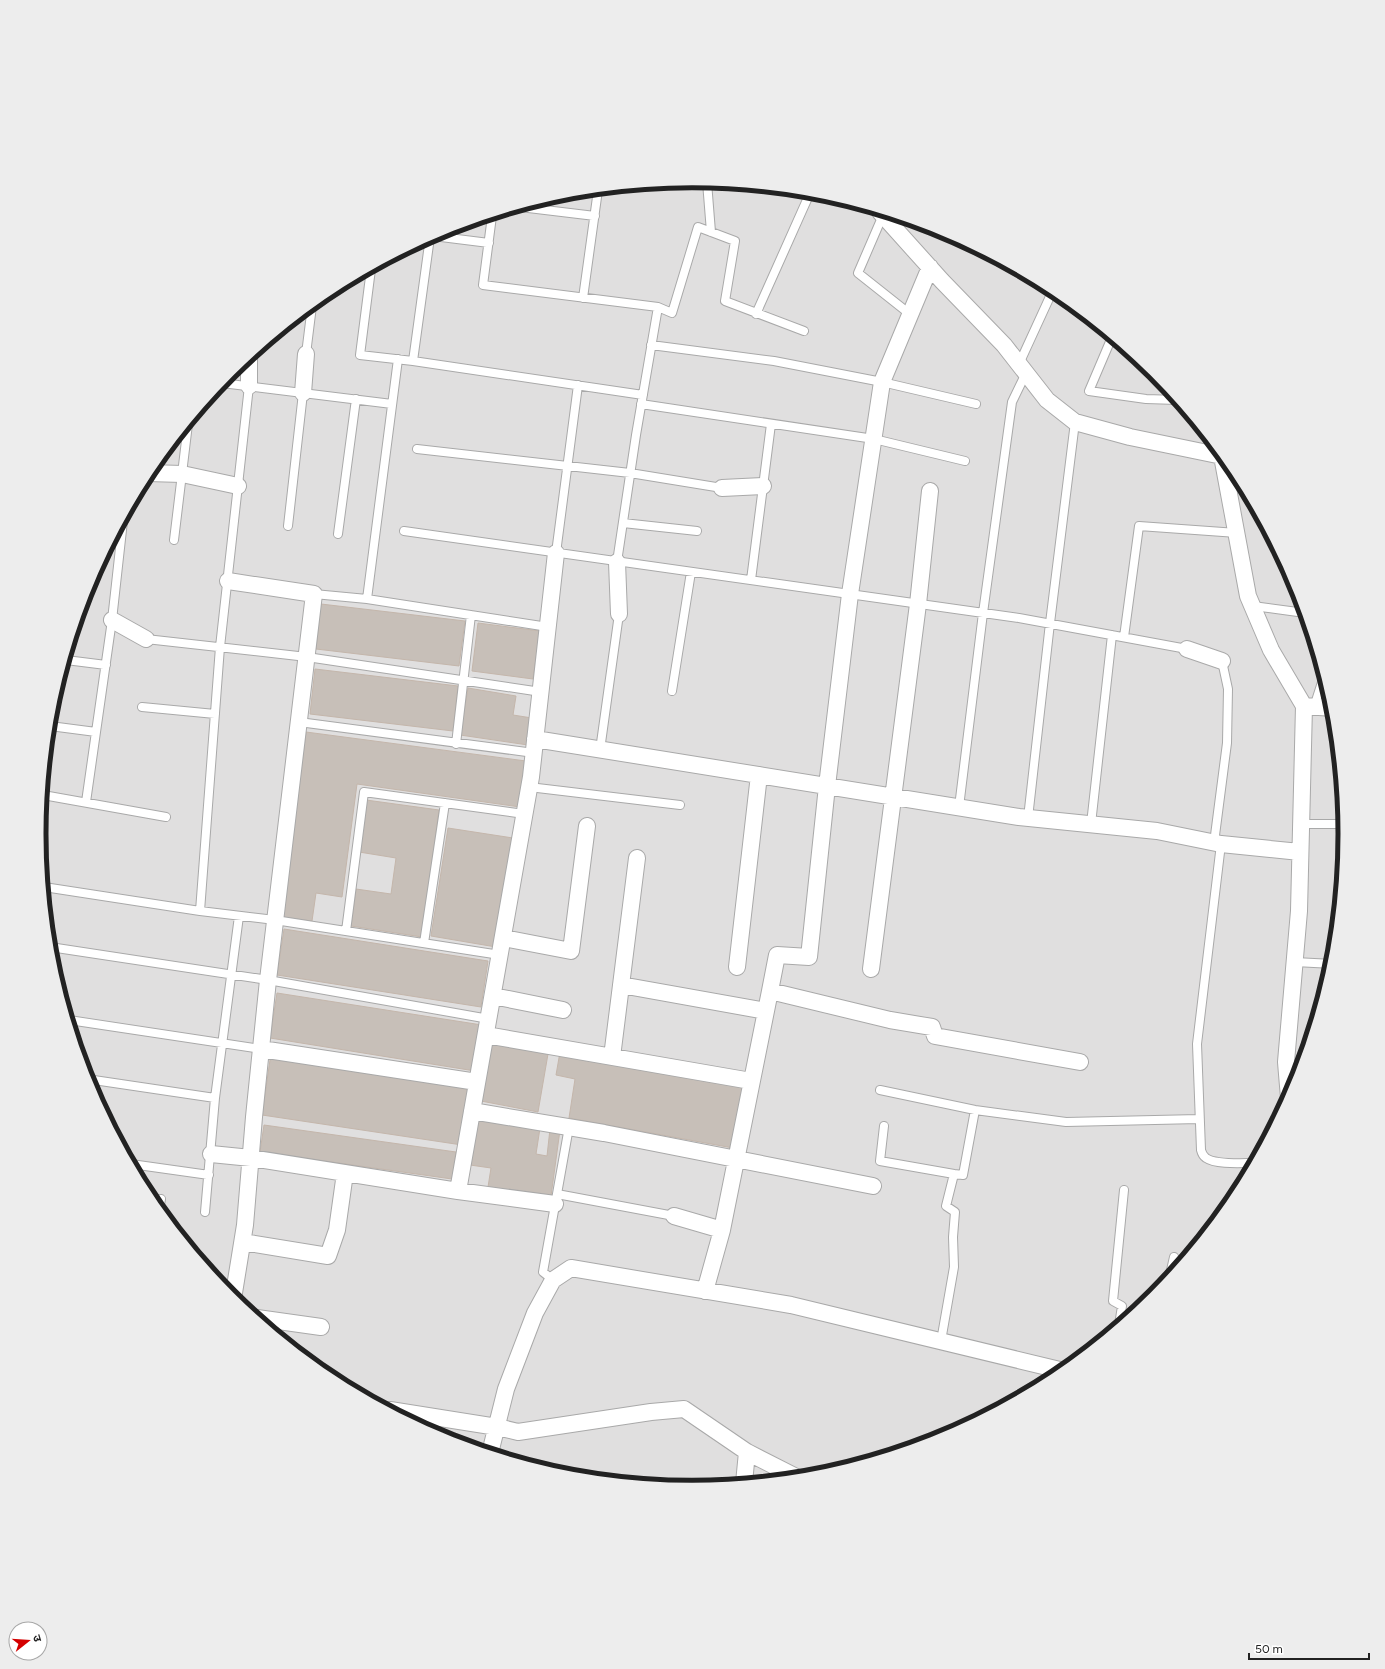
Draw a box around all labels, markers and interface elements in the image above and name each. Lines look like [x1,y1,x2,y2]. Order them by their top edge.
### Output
north arrow [8,1621,48,1661]
text: उ [30,1633,44,1644]
scale bar [1249,1635,1369,1661]
text: 50 m [1255,1642,1283,1656]

